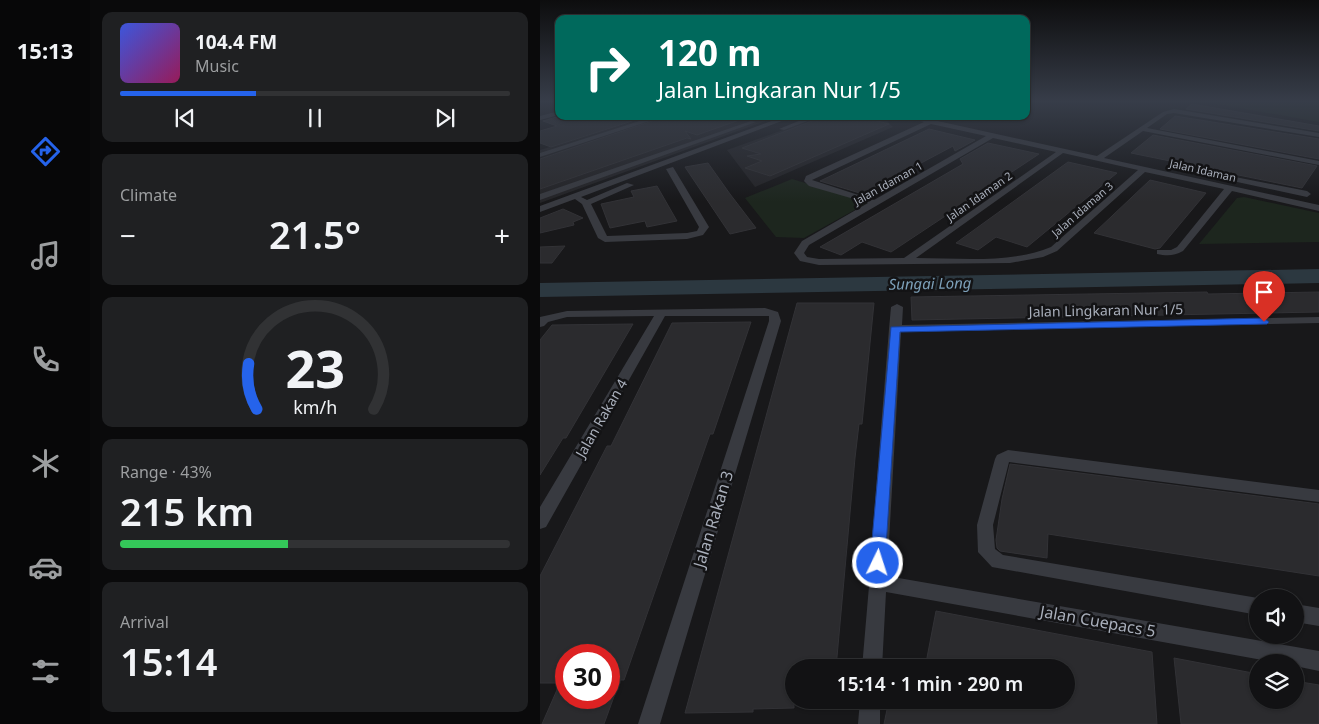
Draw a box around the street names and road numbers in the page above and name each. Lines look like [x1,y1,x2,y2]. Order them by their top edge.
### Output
street label: Jalan Idaman [1167,155,1238,185]
street label: Jalan Idaman 1 [850,158,925,209]
street label: Jalan Idaman 2 [942,168,1015,225]
street label: Jalan Idaman 3 [1047,178,1116,241]
street label: Jalan Lingkaran Nur 1/5 [1027,299,1183,321]
street label: Jalan Rakan 4 [570,375,631,462]
street label: Jalan Rakan 3 [687,468,738,572]
street label: Jalan Cuepacs 5 [1037,600,1158,642]

